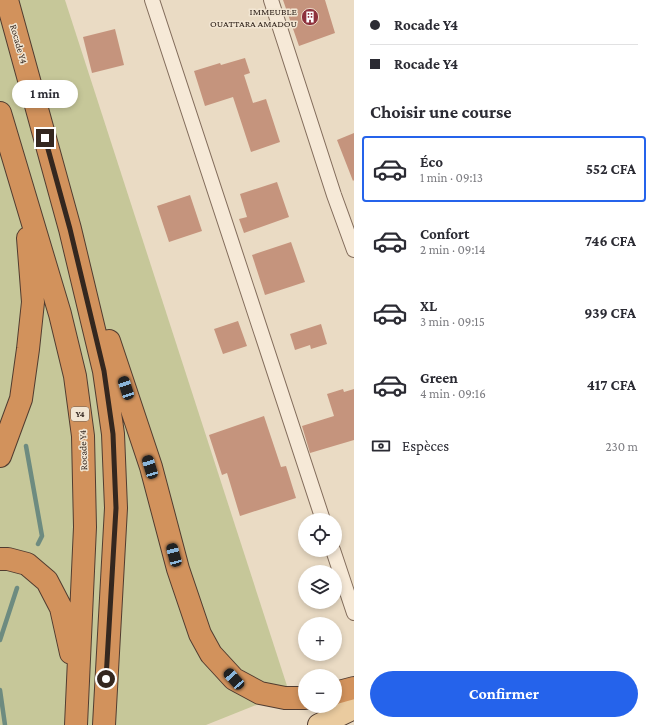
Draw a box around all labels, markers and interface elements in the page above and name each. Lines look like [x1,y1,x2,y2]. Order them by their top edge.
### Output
place label: IMMEUBLE OUATTARA AMADOU [210,6,298,29]
building icon: IMMEUBLE OUATTARA AMADOU [300,7,320,27]
text: Rocade Y4 [394,17,458,33]
street label: Rocade Y4 [8,23,30,65]
text: Rocade Y4 [394,56,458,72]
callout: 1 min [12,80,78,108]
text: 1 min [30,86,60,101]
text: Choisir une course [370,102,512,122]
route end [36,129,54,147]
icon: car [372,151,408,187]
text: Éco [420,154,443,170]
text: 552 CFA [586,161,636,177]
text: 1 min · 09:13 [420,170,483,185]
icon: car [372,223,408,259]
text: Confort [420,226,469,242]
text: 746 CFA [585,233,636,249]
text: 2 min · 09:14 [420,242,485,257]
icon: car [372,295,408,331]
text: XL [420,298,437,314]
text: 939 CFA [584,305,636,321]
text: 3 min · 09:15 [420,314,485,329]
icon: car [372,367,408,403]
text: Green [420,370,458,386]
car [117,375,135,401]
text: 417 CFA [587,377,636,393]
text: 4 min · 09:16 [420,386,486,401]
road number: Y4 [71,407,89,421]
street label: Rocade Y4 [77,430,89,470]
icon: cash [370,435,392,457]
text: Espèces [402,438,449,454]
text: 230 m [605,439,638,454]
car [141,454,159,480]
map controls [298,513,342,713]
button: locate [298,513,342,557]
car [165,542,183,568]
button: layers [298,565,342,609]
button: + [298,617,342,661]
car [222,666,246,692]
button: − [298,669,342,713]
route start [97,670,115,688]
button: Confirmer [370,671,638,717]

